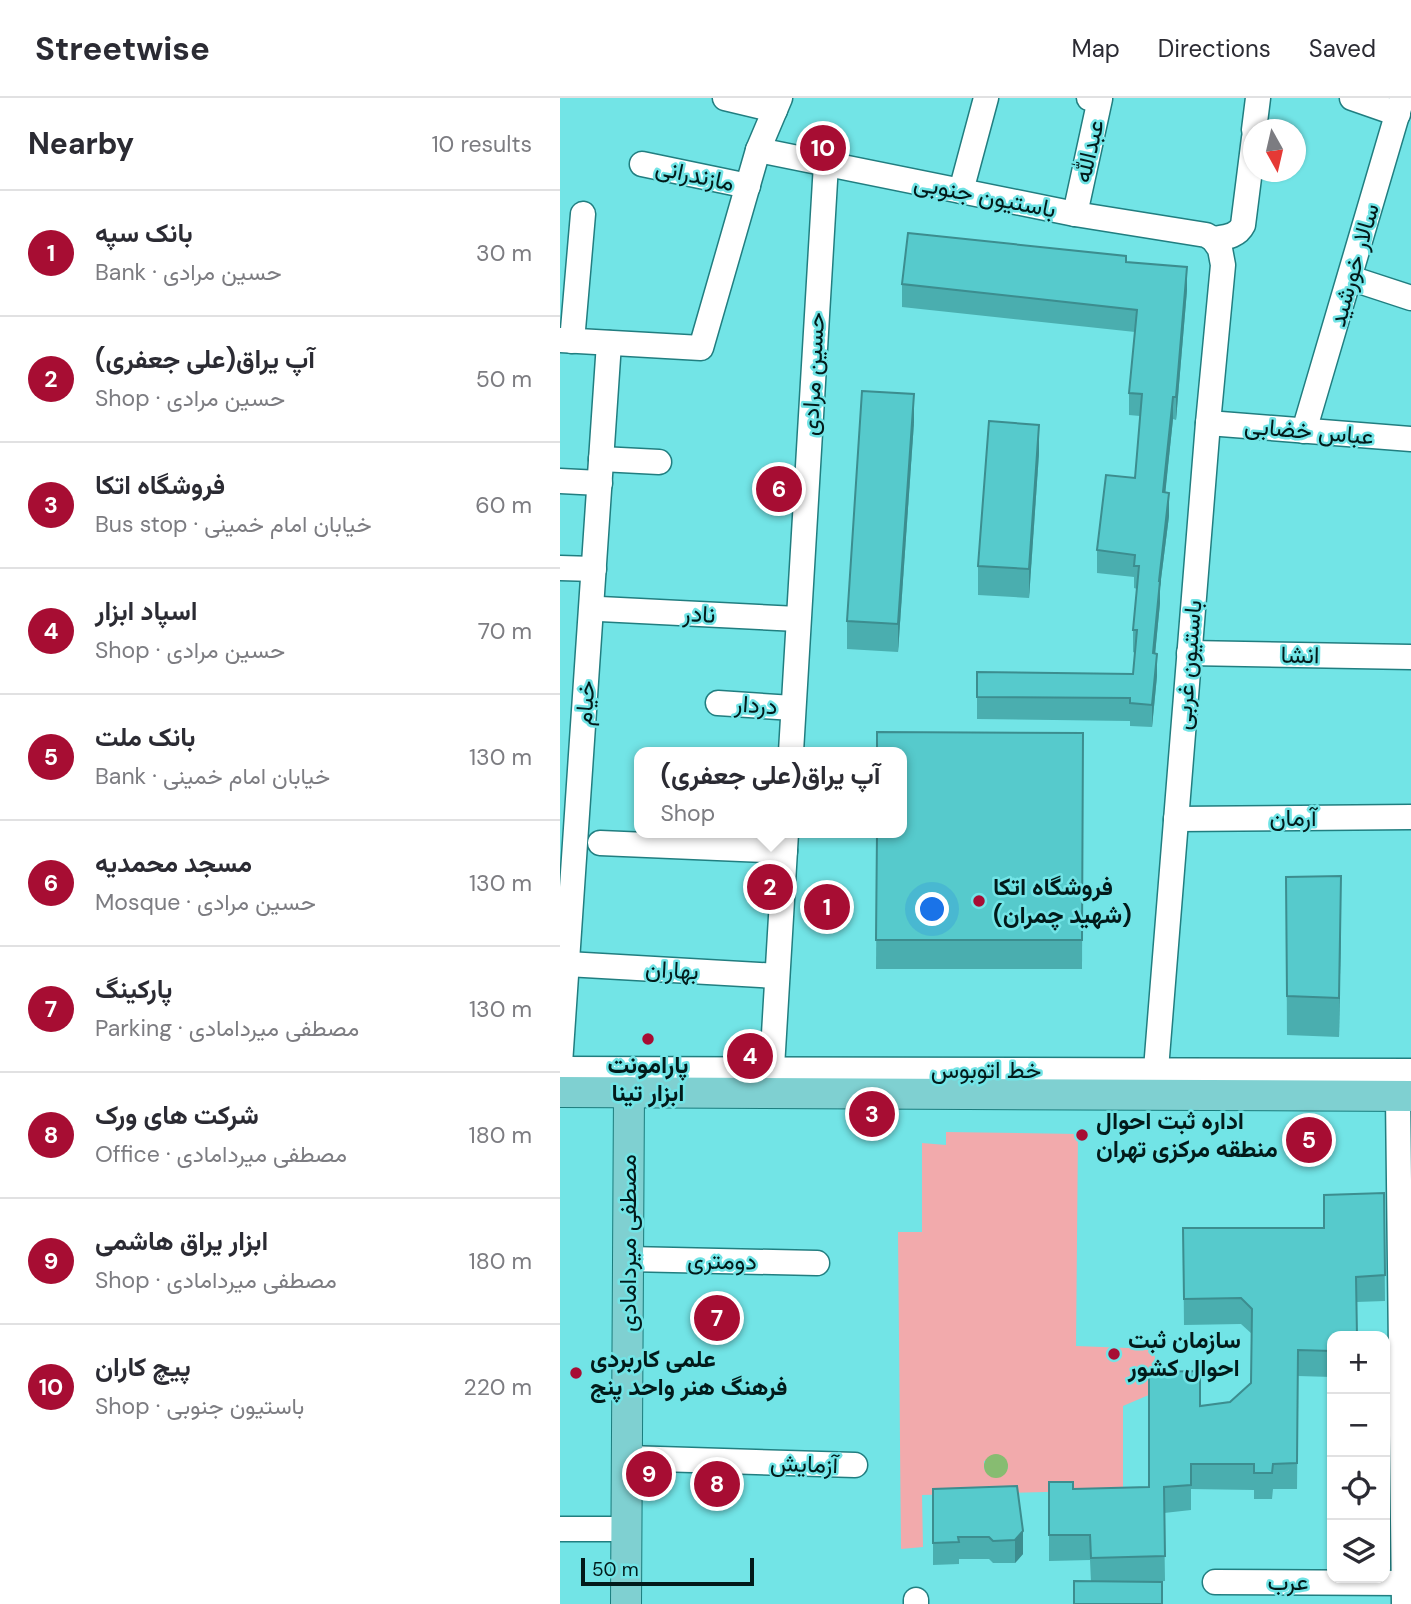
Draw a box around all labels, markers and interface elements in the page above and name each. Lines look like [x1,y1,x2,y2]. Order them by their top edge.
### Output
text: Streetwise [35,27,210,70]
text: Map [1072,33,1120,64]
text: Directions [1158,33,1271,64]
text: Saved [1309,33,1376,64]
street label: عبدالله [1066,116,1111,185]
north arrow [1243,119,1306,182]
pin: 10 [800,122,846,174]
text: Nearby [28,124,134,163]
text: 10 results [431,129,532,159]
street label: مازندرانی [653,151,737,198]
street label: باستیون جنوبی [911,167,1059,224]
street label: سالار خورشید [1321,200,1386,330]
text: بانک سپه [95,216,193,250]
text: 1 [47,238,55,268]
text: 30 m [476,238,532,268]
text: Bank · حسین مرادی [95,257,282,287]
street label: حسین مرادی [794,311,831,437]
text: آپ یراق(علی جعفری) [95,342,315,376]
text: 2 [44,364,58,394]
text: 50 m [476,364,532,394]
text: Shop · حسین مرادی [95,383,285,413]
street label: عباس خضابی [1243,409,1375,452]
pin: 6 [756,463,802,515]
text: فروشگاه اتکا [95,468,225,502]
text: 3 [44,490,58,520]
text: 60 m [475,490,532,520]
text: Bus stop · خیابان امام خمینی [95,509,372,539]
text: اسپاد ابزار [95,594,197,628]
street label: نادر [681,597,716,630]
street label: باستیون غربی [1166,599,1209,731]
text: 4 [44,616,58,646]
text: 70 m [478,616,532,646]
text: Shop · حسین مرادی [95,635,285,665]
street label: انشا [1280,639,1320,670]
street label: خیام [567,679,603,727]
street label: دردار [732,687,779,721]
text: بانک ملت [95,720,195,754]
text: 5 [44,742,58,772]
text: 130 m [469,742,532,772]
popup [634,747,907,838]
text: آپ یراق(علی جعفری) [660,758,881,792]
text: Bank · خیابان امام خمینی [95,761,330,791]
text: Shop [660,798,715,828]
street label: آرمان [1269,802,1319,833]
text: مسجد محمدیه [95,846,252,880]
pin: 2 [747,861,793,913]
text: 6 [44,868,58,898]
text: 130 m [469,868,532,898]
place label: فروشگاه اتکا (شهید چمران) [993,871,1132,931]
pin: 1 [804,881,850,933]
text: Mosque · حسین مرادی [95,887,316,917]
your location [915,892,949,926]
marker: فروشگاه اتکا (شهید چمران) [971,893,987,909]
street label: بهاران [644,953,700,986]
text: پارکینگ [95,972,172,1006]
text: 7 [45,994,57,1024]
text: 130 m [469,994,532,1024]
text: Parking · مصطفی میردامادی [95,1013,359,1043]
pin: 4 [727,1030,773,1082]
marker: پارامونت ابزار تینا [640,1031,656,1047]
place label: پارامونت ابزار تینا [607,1049,689,1108]
street label: خط اتوبوس [931,1054,1041,1085]
pin: 3 [849,1088,895,1140]
text: شرکت های ورک [95,1098,259,1132]
place label: اداره ثبت احوال منطقه مركزی تهران [1096,1105,1278,1164]
pin: 5 [1286,1114,1332,1166]
text: 8 [44,1120,58,1150]
text: 180 m [468,1120,532,1150]
marker: اداره ثبت احوال منطقه مركزی تهران [1074,1127,1090,1143]
text: Office · مصطفی میردامادی [95,1139,347,1169]
street label: مصطفی میردامادی [612,1154,643,1332]
text: ابزار یراق هاشمی [95,1224,268,1258]
street label: دومتری [687,1244,757,1277]
text: 9 [44,1246,58,1276]
text: 180 m [468,1246,532,1276]
text: Shop · مصطفی میردامادی [95,1265,337,1295]
pin: 7 [694,1292,740,1344]
place label: سازمان ثبت احوال کشور [1127,1324,1241,1383]
map controls [1327,1331,1390,1583]
button: + [1327,1331,1390,1394]
place label: علمی کاربردی فرهنگ هنر واحد پنج [590,1343,787,1404]
marker: سازمان ثبت احوال کشور [1106,1346,1122,1362]
text: پیچ کاران [95,1350,191,1384]
marker: علمی کاربردی فرهنگ هنر واحد پنج [568,1365,584,1381]
text: 10 [39,1372,63,1402]
text: 220 m [463,1372,532,1402]
text: Shop · باستیون جنوبی [95,1391,304,1421]
button: − [1327,1394,1390,1457]
street label: آزمایش [769,1447,841,1480]
pin: 9 [626,1448,672,1500]
button: locate [1327,1457,1390,1520]
pin: 8 [694,1458,740,1510]
button: layers [1327,1520,1390,1583]
scale bar [581,1555,754,1587]
text: 50 m [592,1557,639,1582]
street label: عرب [1268,1566,1308,1597]

